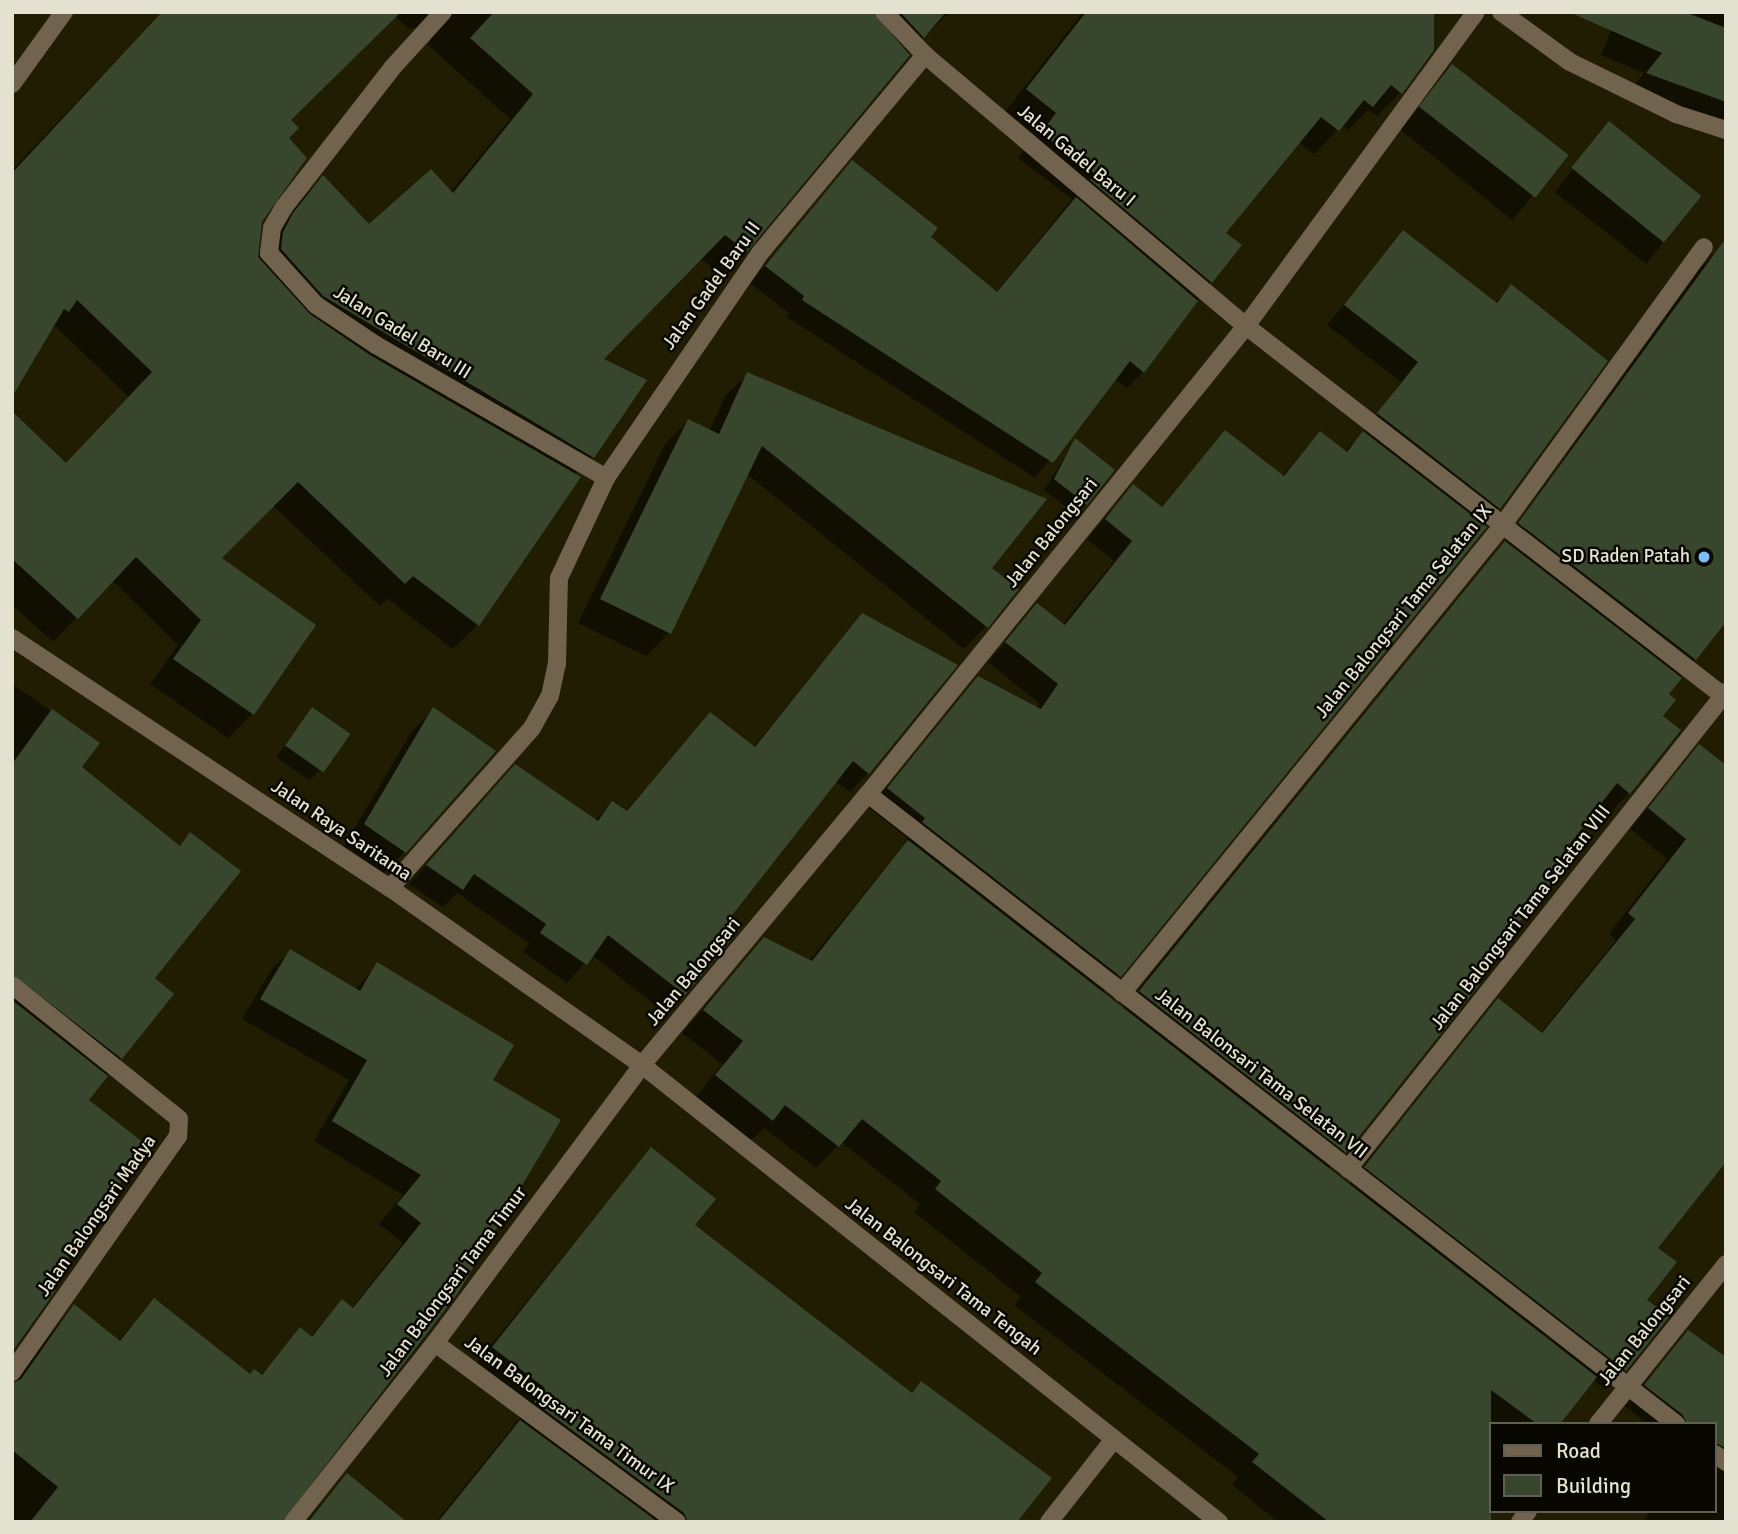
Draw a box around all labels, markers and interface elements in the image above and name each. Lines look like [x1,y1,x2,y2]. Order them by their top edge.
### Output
street label: Jalan Gadel Baru I [1012,100,1140,212]
street label: Jalan Gadel Baru II [658,218,766,354]
street label: Jalan Gadel Baru III [329,281,475,385]
street label: Jalan Balongsari [1001,474,1103,592]
street label: Jalan Balongsari Tama Selatan IX [1311,501,1497,723]
place label: SD Raden Patah [1562,546,1690,568]
marker: SD Raden Patah [1696,549,1712,565]
street label: Jalan Raya Saritama [267,776,415,886]
street label: Jalan Balongsari Tama Selatan VIII [1426,801,1616,1035]
street label: Jalan Balongsari [642,913,746,1031]
street label: Jalan Balonsari Tama Selatan VII [1150,984,1372,1164]
street label: Jalan Balongsari Madya [33,1131,161,1301]
street label: Jalan Balongsari Tama Timur [374,1182,532,1382]
street label: Jalan Balongsari Tama Tengah [840,1193,1046,1361]
street label: Jalan Balongsari [1594,1272,1696,1390]
street label: Jalan Balongsari Tama Timur IX [460,1331,678,1499]
legend [1490,1422,1717,1513]
text: Road [1556,1438,1601,1464]
text: Building [1556,1473,1631,1499]

